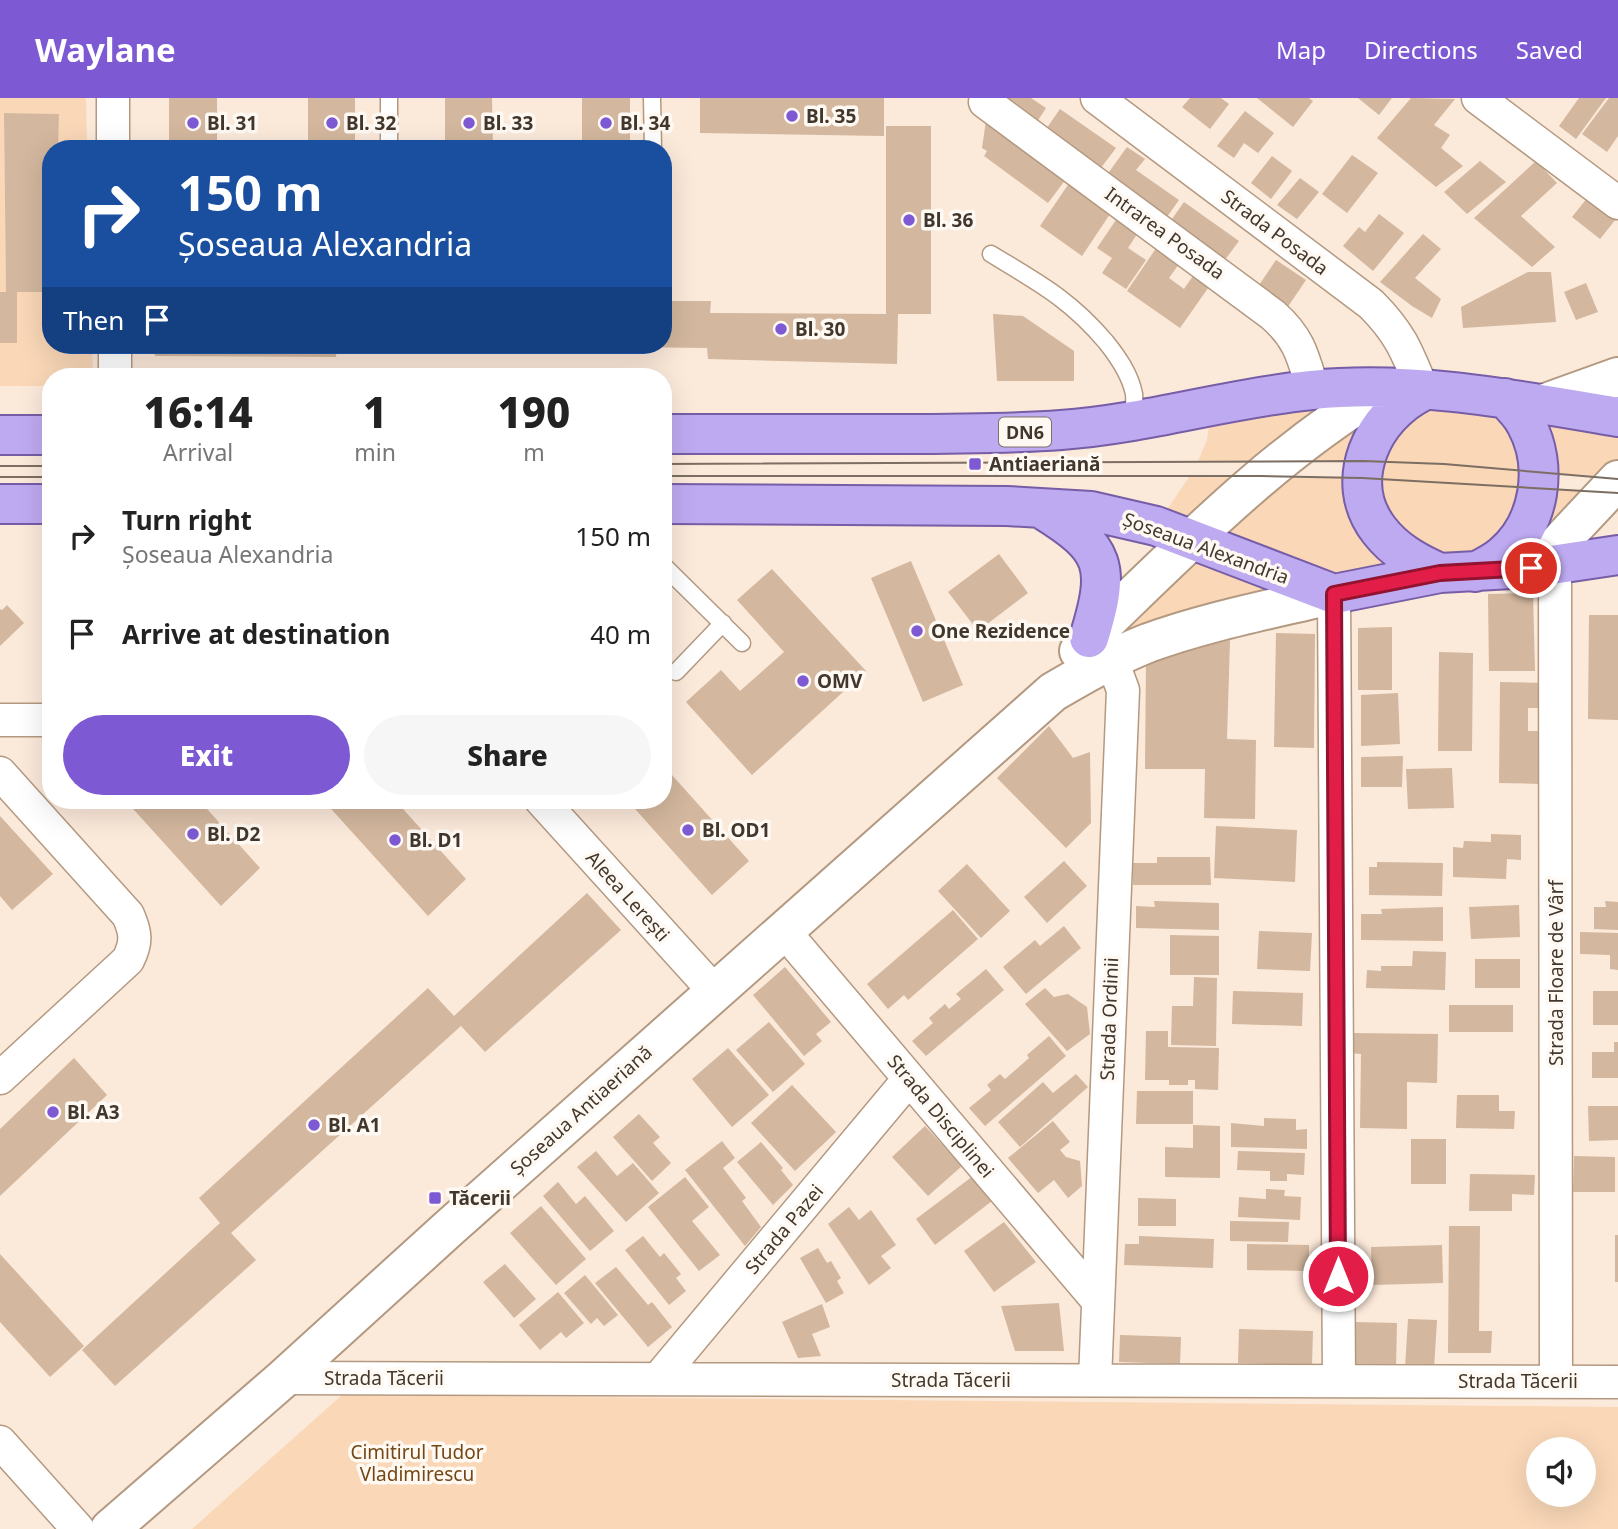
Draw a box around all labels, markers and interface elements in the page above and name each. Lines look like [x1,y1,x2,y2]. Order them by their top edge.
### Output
text: Waylane [35,27,176,72]
text: Map [1276,33,1326,66]
text: Directions [1364,33,1478,66]
text: Saved [1516,33,1583,66]
place label: Bl. 35 [806,103,856,129]
marker: Bl. 35 [784,108,800,124]
place label: Bl. 31 [207,110,257,136]
place label: Bl. 32 [346,110,396,136]
place label: Bl. 33 [483,110,533,136]
place label: Bl. 34 [620,110,670,136]
marker: Bl. 31 [185,115,201,131]
marker: Bl. 32 [324,115,340,131]
marker: Bl. 33 [461,115,477,131]
marker: Bl. 34 [598,115,614,131]
text: 150 m [178,159,323,225]
icon: right [63,168,154,259]
street label: Intrarea Posada [1100,181,1230,285]
street label: Strada Posada [1216,183,1334,281]
place label: Bl. 36 [923,207,973,233]
marker: Bl. 36 [901,212,917,228]
text: Șoseaua Alexandria [178,222,472,265]
icon: arrive [138,301,176,339]
text: Then [63,302,124,338]
place label: Bl. 30 [795,316,845,342]
marker: Bl. 30 [773,321,789,337]
text: 16:14 [144,383,253,440]
text: 1 [363,383,387,440]
text: 190 [498,383,570,440]
road number: DN6 [999,418,1051,446]
text: Arrival [163,436,233,468]
text: min [354,436,396,468]
text: m [523,436,545,468]
place label: Antiaeriană [989,451,1100,477]
marker: Antiaeriană [967,456,983,472]
text: Turn right [122,502,252,538]
street label: Șoseaua Alexandria [1119,506,1293,590]
icon: right [63,517,101,555]
text: 150 m [575,518,651,554]
text: Șoseaua Alexandria [122,538,333,570]
pin [1501,538,1561,598]
icon: arrive [1512,549,1550,587]
icon: arrive [63,615,101,653]
text: Arrive at destination [122,616,391,652]
text: 40 m [590,616,651,652]
place label: One Rezidence [931,618,1070,644]
marker: One Rezidence [909,623,925,639]
place label: OMV [817,668,863,694]
marker: OMV [795,673,811,689]
button: Exit [63,715,350,795]
button: Share [364,715,651,795]
place label: Bl. OD1 [702,817,770,843]
place label: Bl. D2 [207,821,260,847]
marker: Bl. OD1 [680,822,696,838]
marker: Bl. D2 [185,826,201,842]
place label: Bl. D1 [409,827,462,853]
marker: Bl. D1 [387,832,403,848]
street label: Aleea Lerești [580,845,676,947]
street label: Strada Floare de Vârf [1543,878,1569,1066]
street label: Strada Ordinii [1094,957,1124,1081]
street label: Șoseaua Antiaeriană [504,1039,658,1181]
street label: Strada Disciplinei [882,1049,1000,1183]
place label: Bl. A3 [67,1099,120,1125]
marker: Bl. A3 [45,1104,61,1120]
place label: Bl. A1 [328,1112,381,1138]
marker: Bl. A1 [306,1117,322,1133]
street label: Strada Pazei [739,1179,829,1279]
place label: Tăcerii [449,1185,511,1211]
marker: Tăcerii [427,1190,443,1206]
position arrow [1301,1239,1375,1313]
street label: Strada Tăcerii [324,1365,444,1391]
street label: Strada Tăcerii [891,1367,1011,1393]
street label: Strada Tăcerii [1458,1368,1578,1394]
map controls [1526,1437,1596,1507]
button: sound [1526,1437,1596,1507]
park label: Cimitirul Tudor Vladimirescu [350,1439,484,1487]

